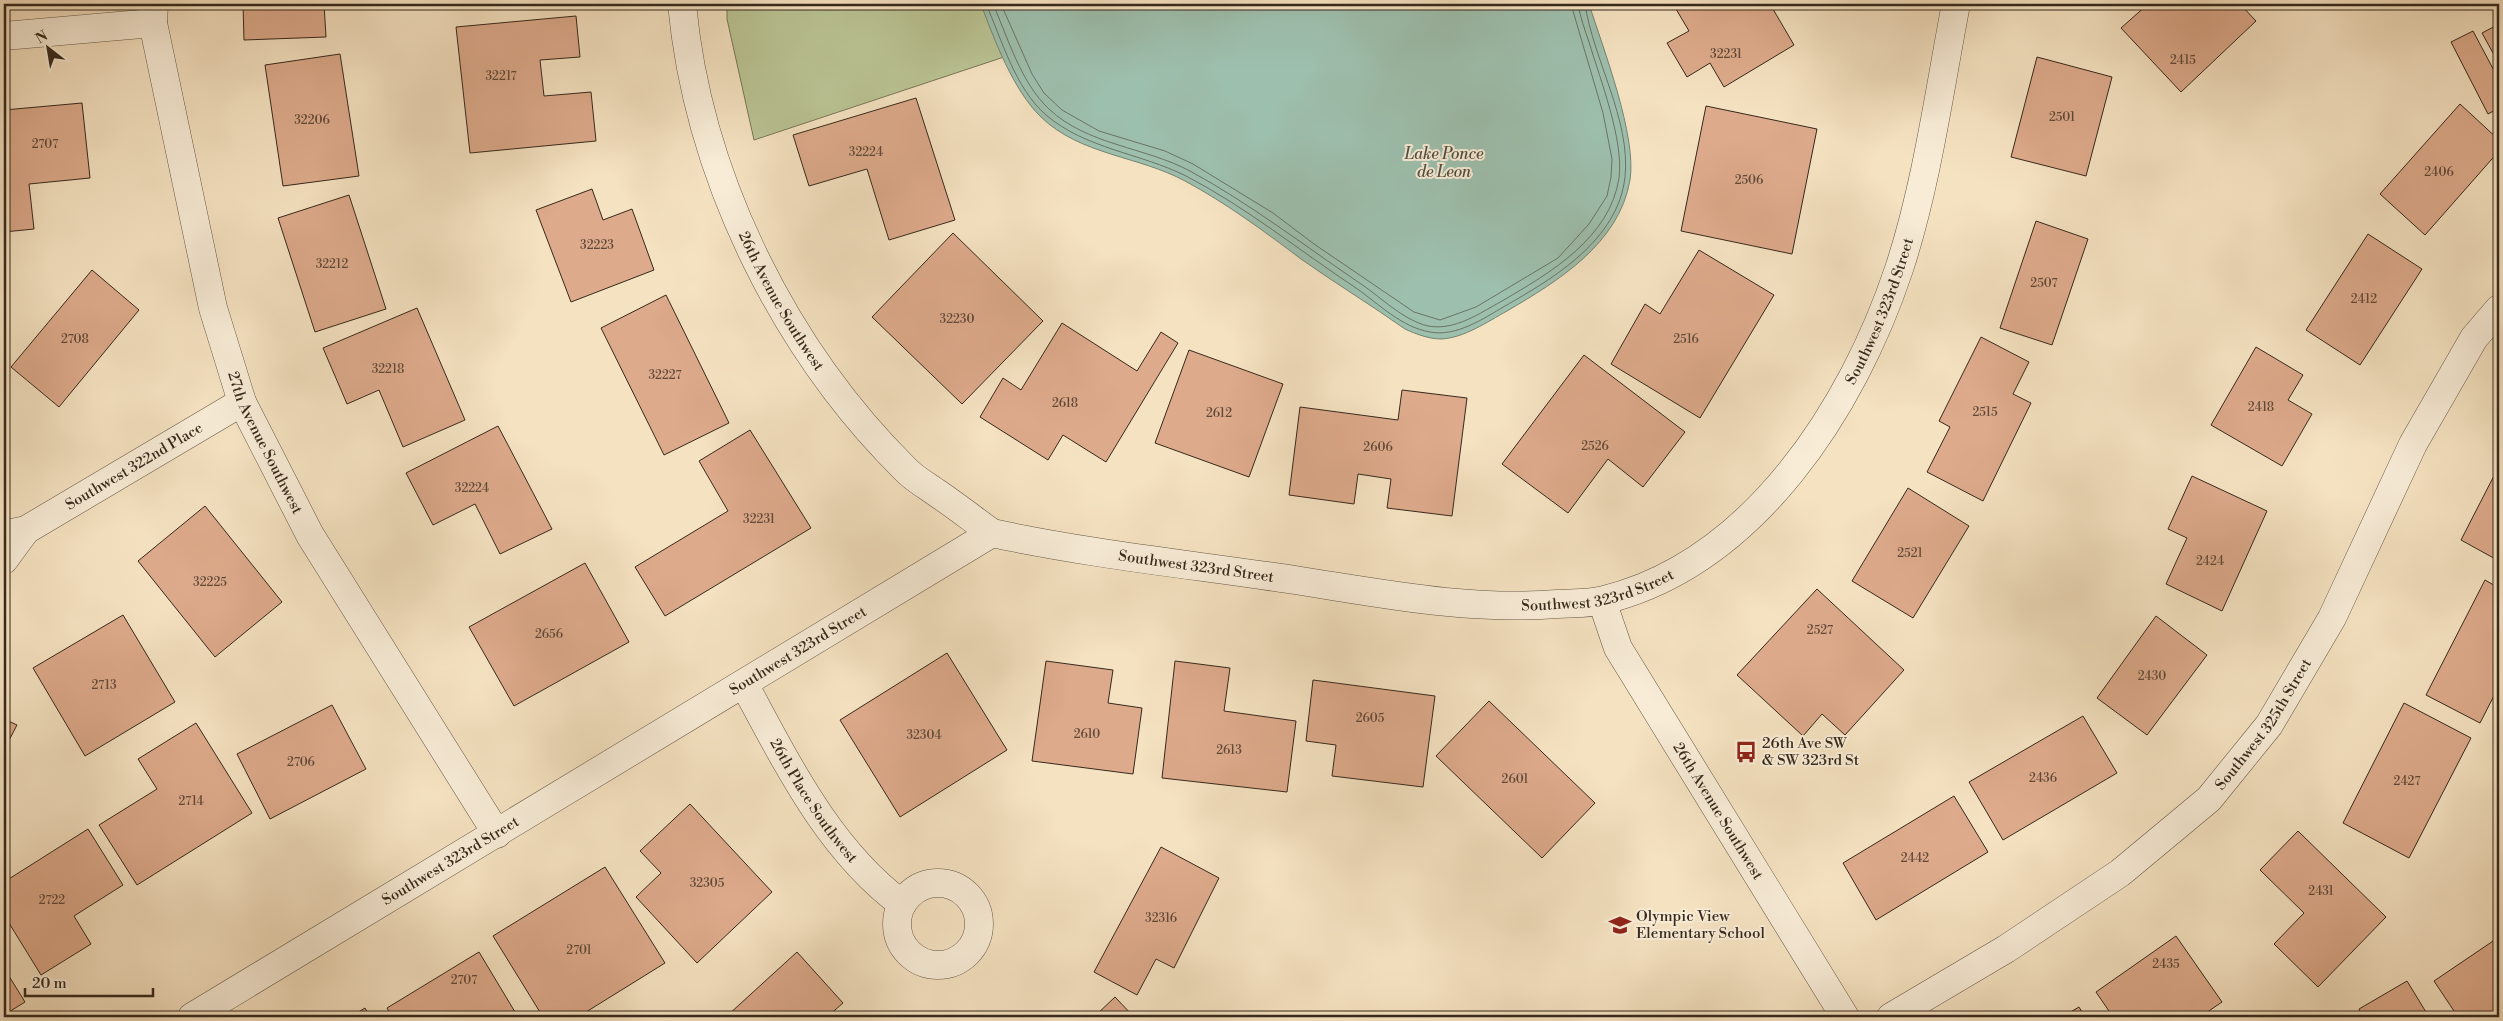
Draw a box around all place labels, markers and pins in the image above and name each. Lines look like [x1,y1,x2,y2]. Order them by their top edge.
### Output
place label: 26th Ave SW & SW 323rd St [1762,734,1860,770]
bus stop icon: 26th Ave SW & SW 323rd St [1733,739,1759,765]
place label: Olympic View Elementary School [1636,907,1765,943]
school or university icon: Olympic View Elementary School [1607,912,1633,938]

